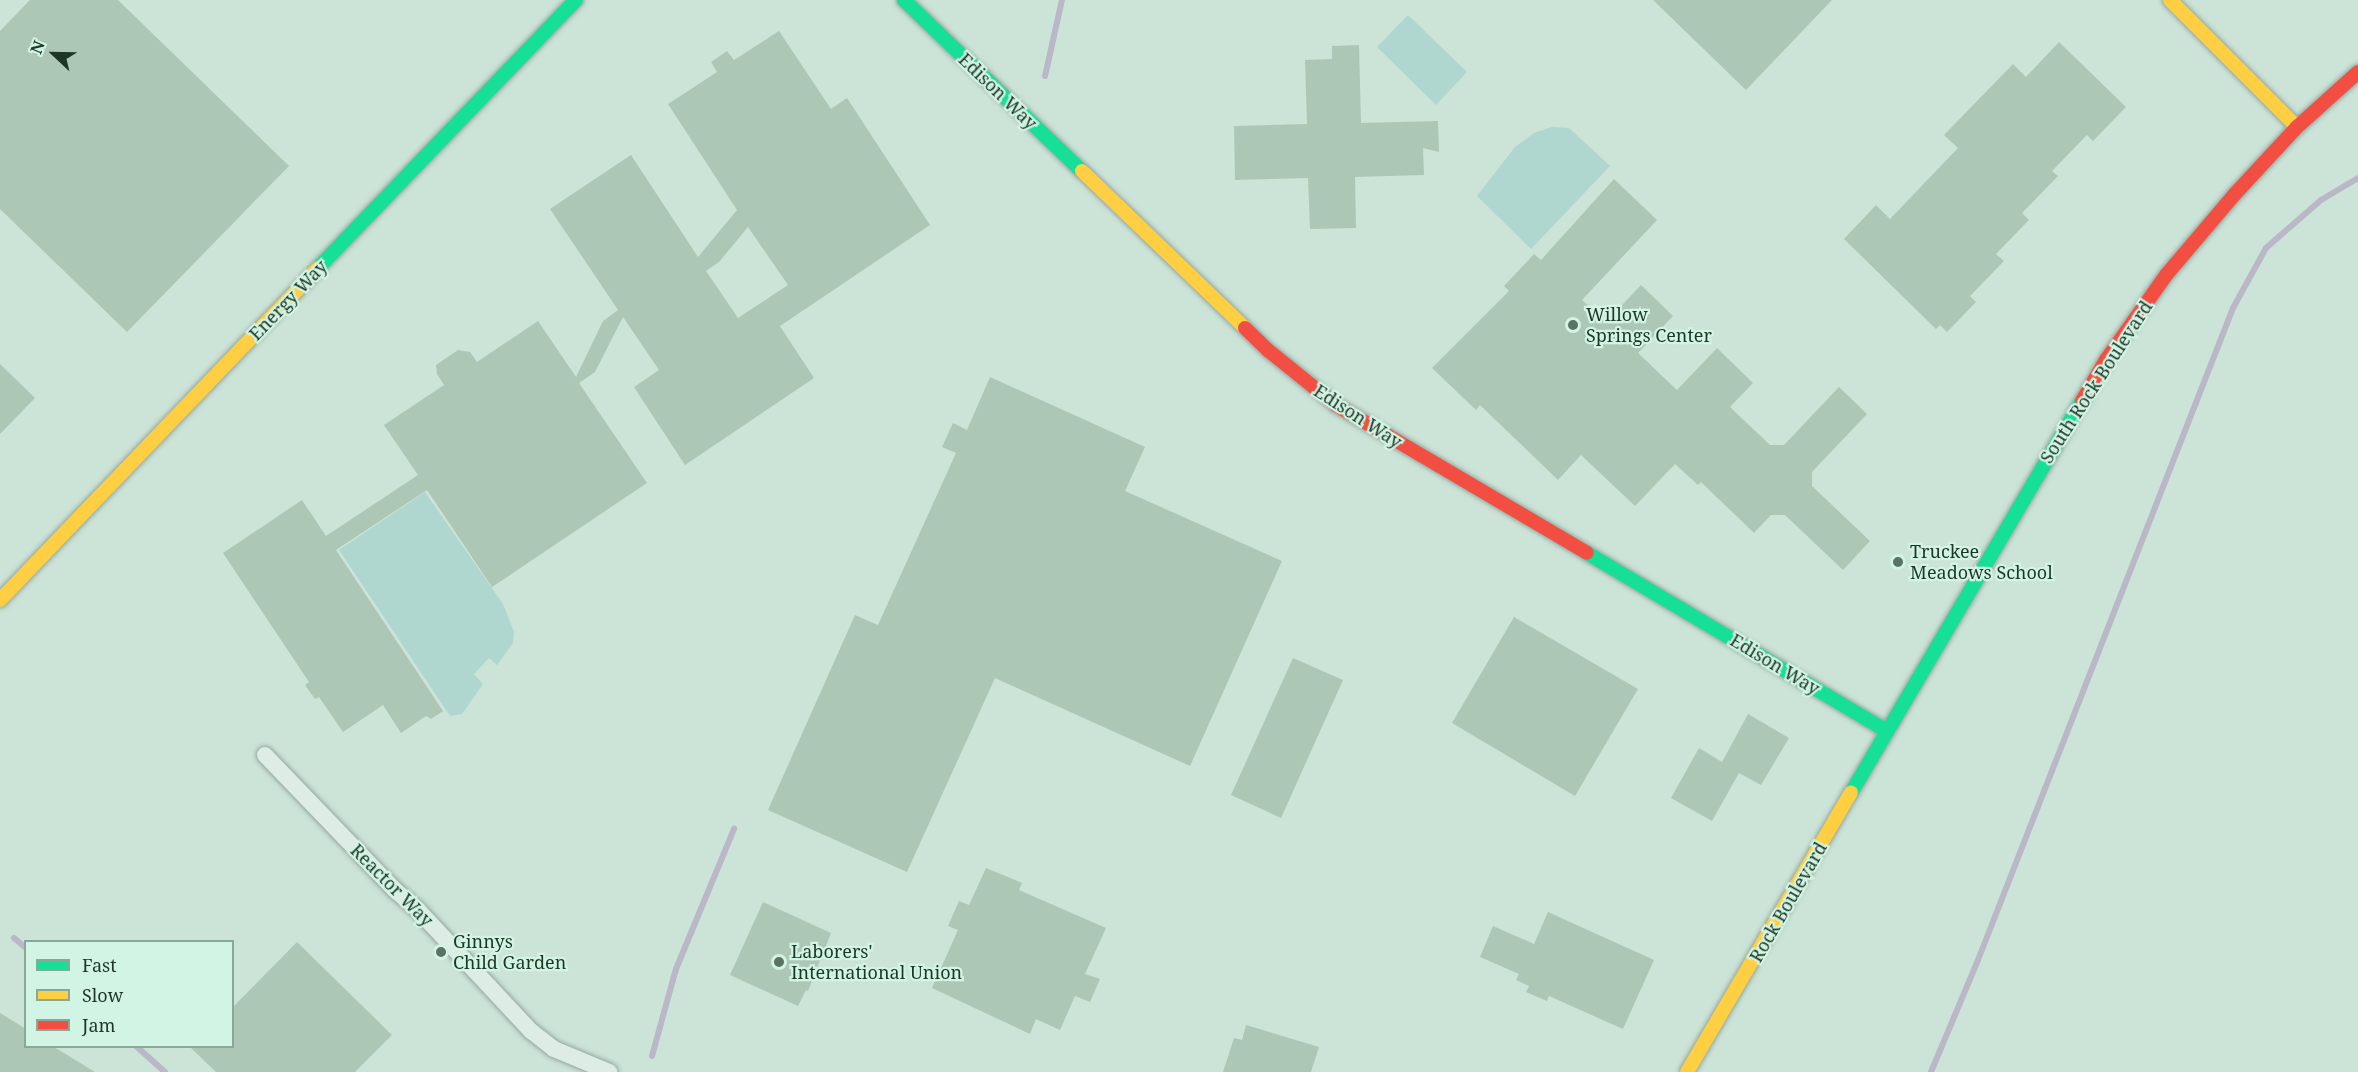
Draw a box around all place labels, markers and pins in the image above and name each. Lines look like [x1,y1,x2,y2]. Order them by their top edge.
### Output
place label: Willow Springs Center [1586,304,1712,346]
marker: Willow Springs Center [1564,316,1582,334]
place label: Truckee Meadows School [1910,541,2053,584]
marker: Truckee Meadows School [1891,555,1905,569]
place label: Ginnys Child Garden [453,931,566,974]
place label: Laborers' International Union [791,941,962,984]
marker: Ginnys Child Garden [434,945,448,959]
marker: Laborers' International Union [772,955,786,969]

